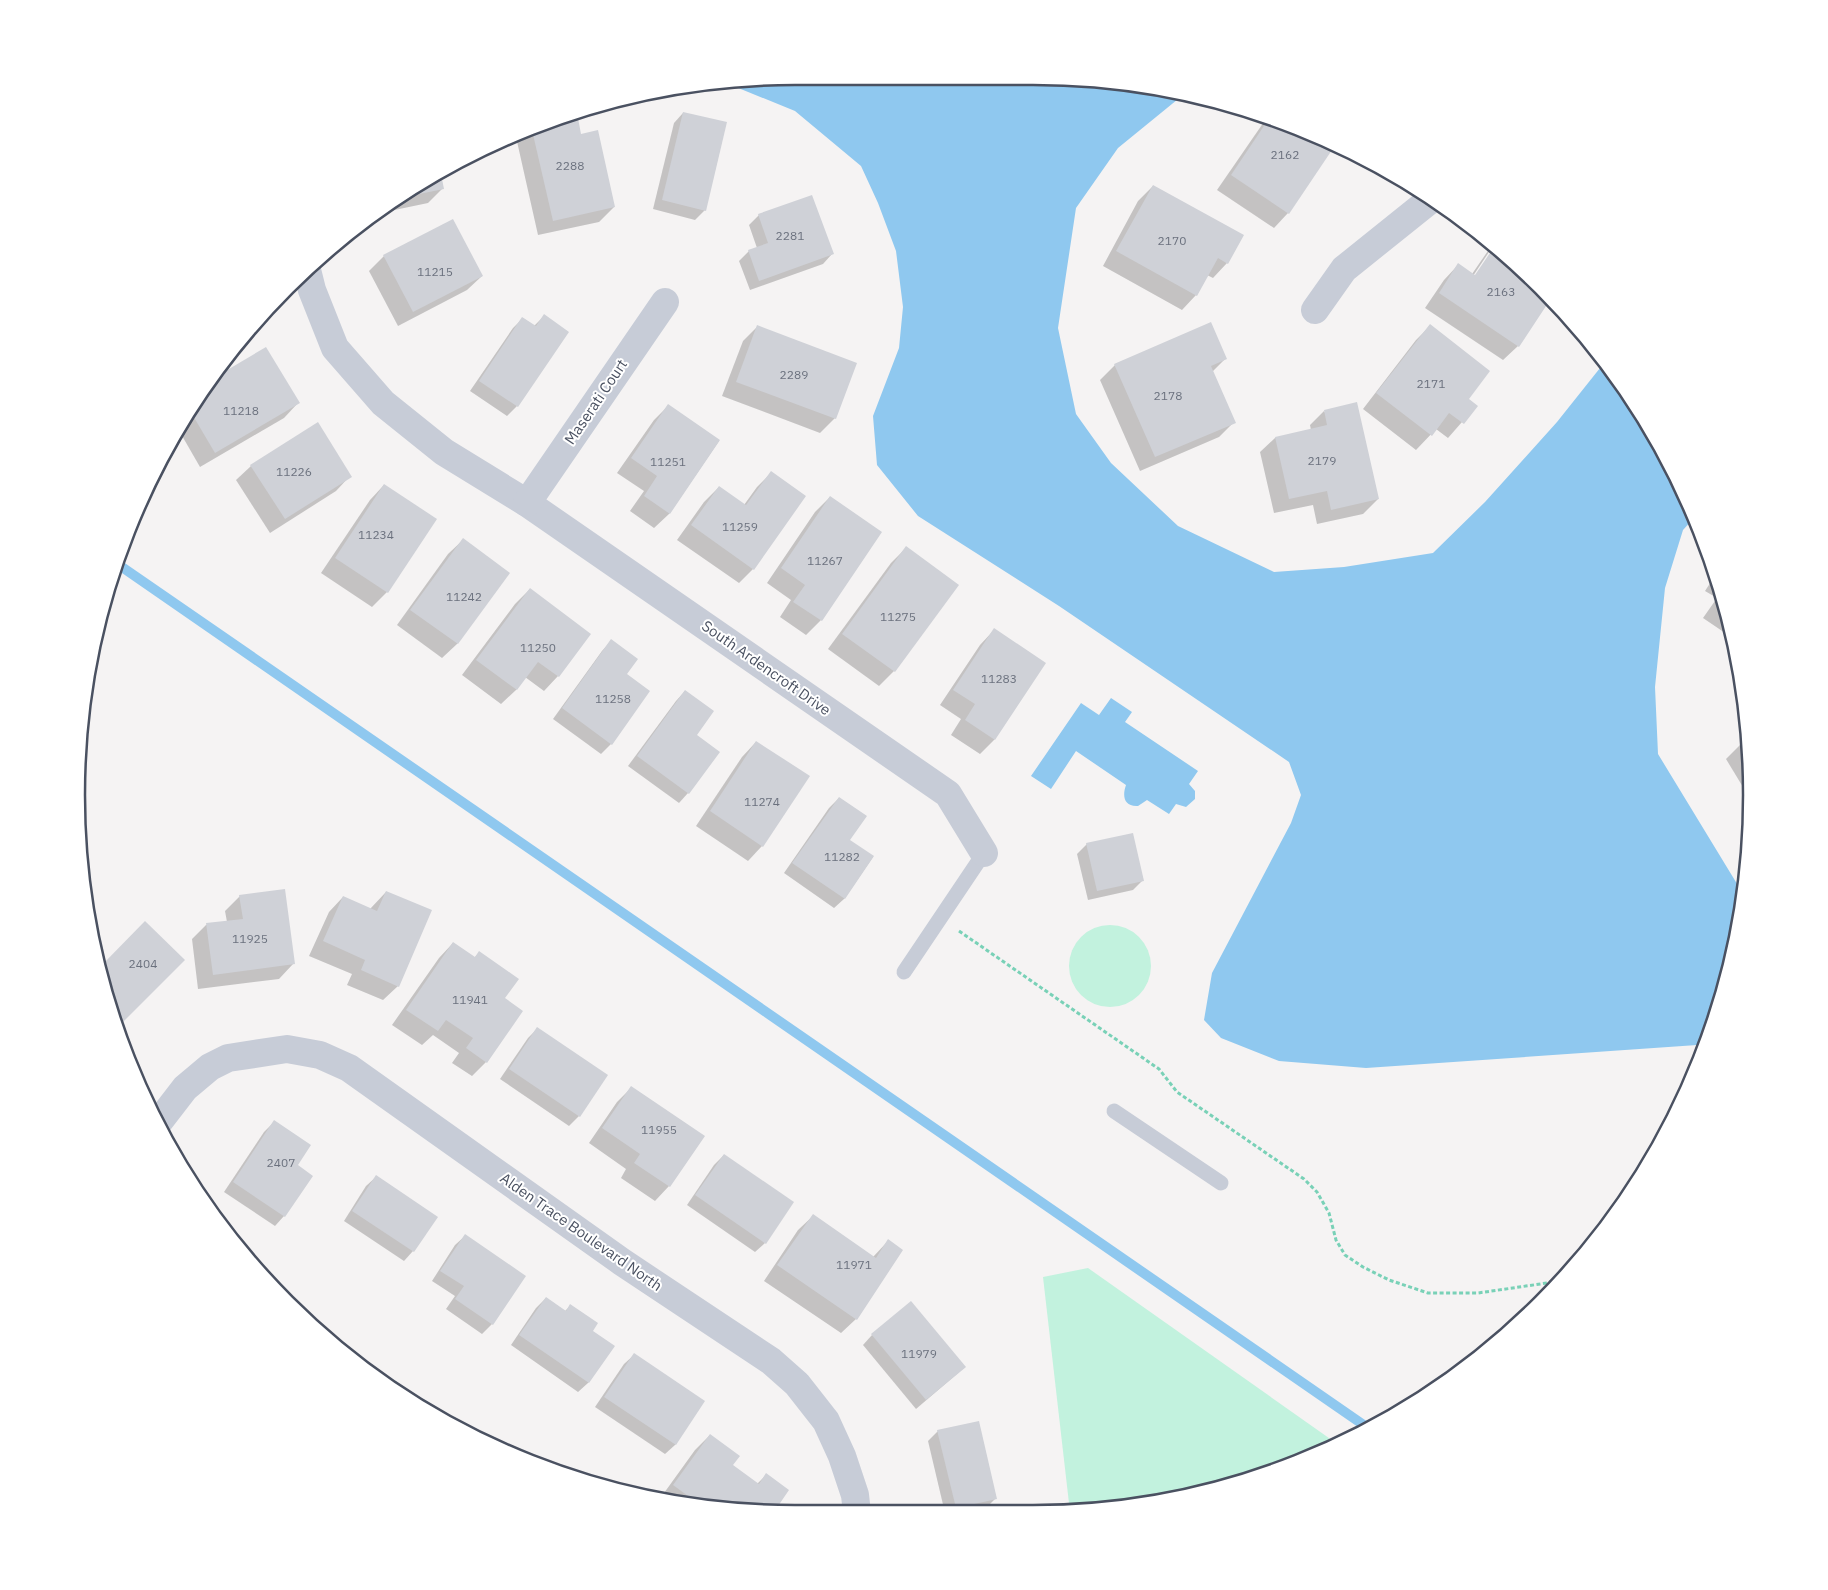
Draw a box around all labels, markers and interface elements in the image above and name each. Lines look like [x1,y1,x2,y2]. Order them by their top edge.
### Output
house number: 2162 [1271,147,1299,162]
house number: 2288 [556,158,584,173]
house number: 2281 [776,228,804,243]
house number: 2170 [1158,233,1186,248]
house number: 11215 [417,264,453,279]
house number: 2163 [1487,284,1515,299]
street label: Maserati Court [560,355,631,448]
house number: 2289 [780,367,808,382]
house number: 2171 [1417,376,1445,391]
house number: 2178 [1154,388,1182,403]
house number: 11218 [223,403,259,418]
house number: 2179 [1308,453,1336,468]
house number: 11251 [650,454,686,469]
house number: 11226 [276,464,312,479]
house number: 11259 [722,519,758,534]
house number: 11234 [358,527,394,542]
house number: 11267 [807,553,843,568]
house number: 11242 [446,589,482,604]
house number: 11275 [880,609,916,624]
street label: South Ardencroft Drive [698,616,834,719]
house number: 11250 [520,640,556,655]
house number: 11283 [981,671,1017,686]
house number: 11258 [595,691,631,706]
house number: 11274 [744,794,780,809]
house number: 11282 [824,849,860,864]
house number: 11925 [232,931,268,946]
house number: 2404 [129,956,157,971]
house number: 11941 [452,992,488,1007]
house number: 11955 [641,1122,677,1137]
house number: 2407 [267,1155,295,1170]
street label: Alden Trace Boulevard North [497,1168,666,1295]
house number: 11971 [836,1257,872,1272]
house number: 11979 [901,1346,937,1361]

